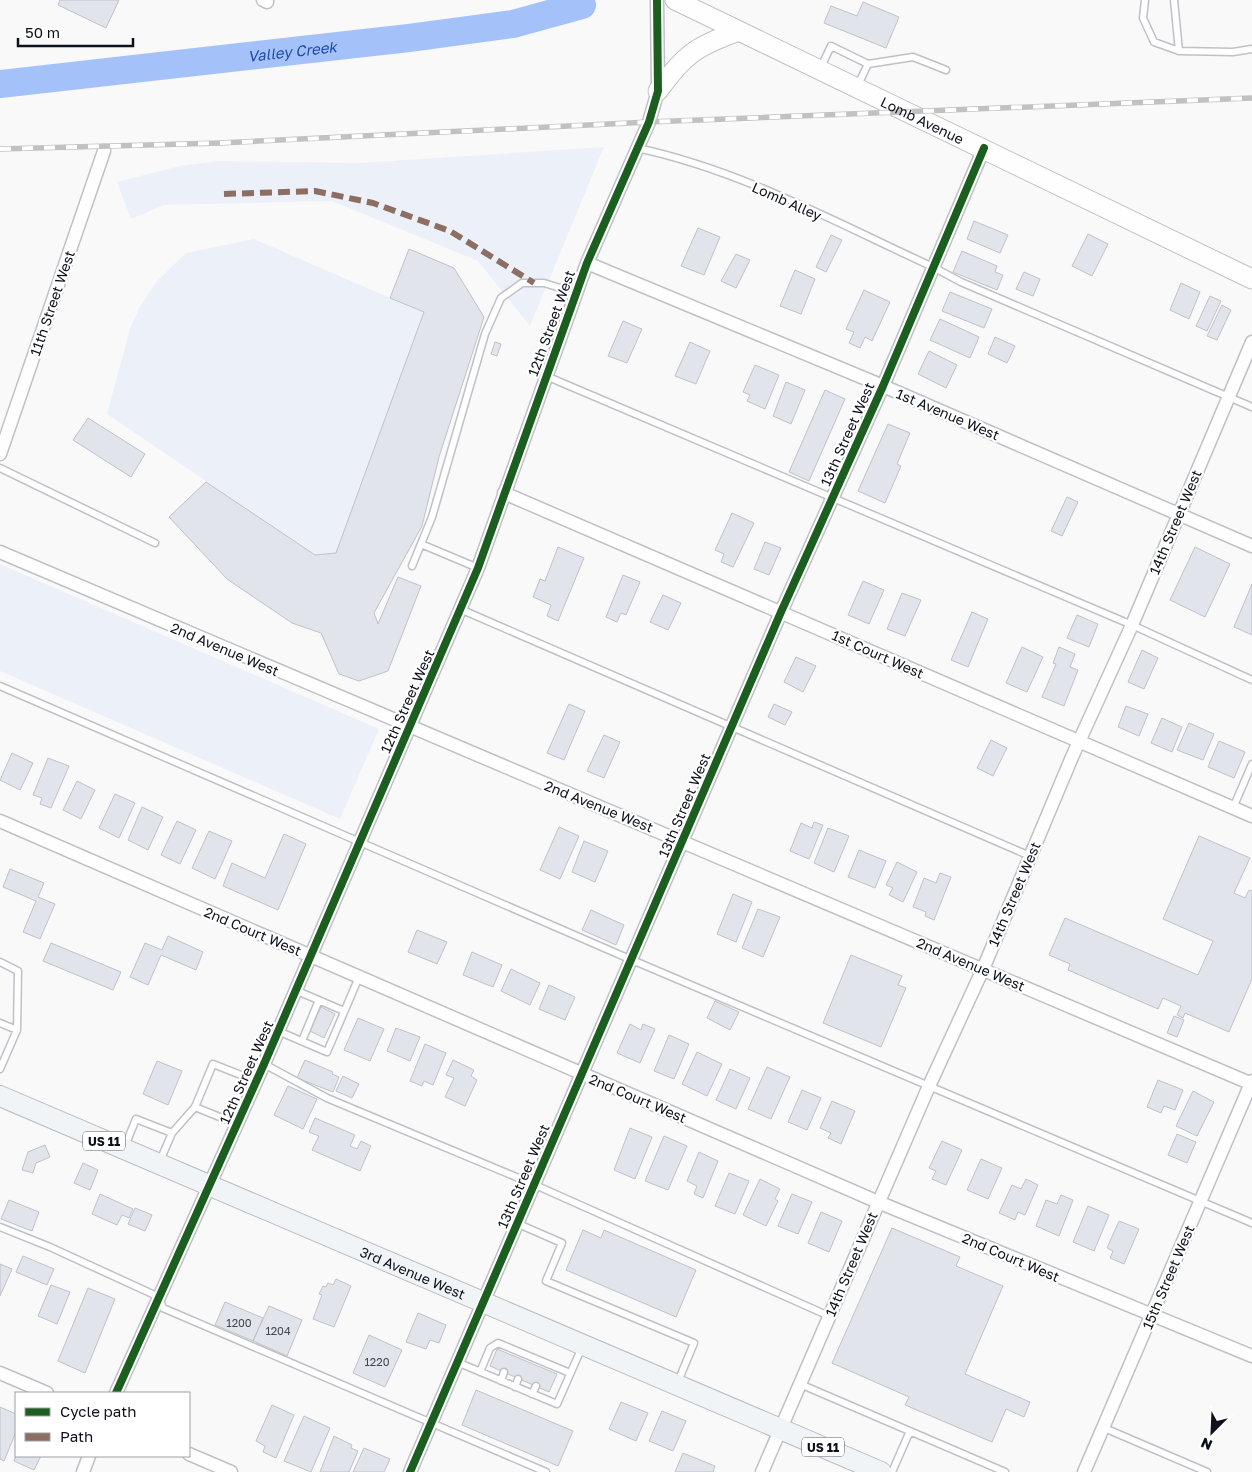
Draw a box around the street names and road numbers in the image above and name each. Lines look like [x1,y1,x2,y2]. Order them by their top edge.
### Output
street label: Lomb Avenue [878,92,967,147]
street label: Lomb Alley [750,178,825,224]
street label: 11th Street West [26,248,78,358]
street label: 12th Street West [524,268,578,378]
street label: 13th Street West [817,380,877,488]
street label: 1st Avenue West [894,385,1002,443]
street label: 14th Street West [1145,467,1205,577]
street label: 2nd Avenue West [168,619,282,679]
street label: 1st Court West [830,626,926,682]
street label: 12th Street West [377,647,437,755]
street label: 13th Street West [654,750,714,860]
street label: 2nd Avenue West [542,776,656,836]
street label: 14th Street West [984,839,1044,949]
street label: 2nd Court West [202,903,304,959]
street label: 2nd Avenue West [914,934,1028,994]
street label: 12th Street West [216,1018,276,1126]
street label: 2nd Court West [587,1070,689,1126]
street label: 13th Street West [493,1121,553,1231]
road number: US 11 [83,1132,125,1150]
street label: 14th Street West [821,1209,881,1319]
street label: 15th Street West [1138,1222,1198,1332]
street label: 2nd Court West [960,1229,1062,1285]
street label: 3rd Avenue West [358,1242,468,1302]
road number: US 11 [802,1438,844,1456]

